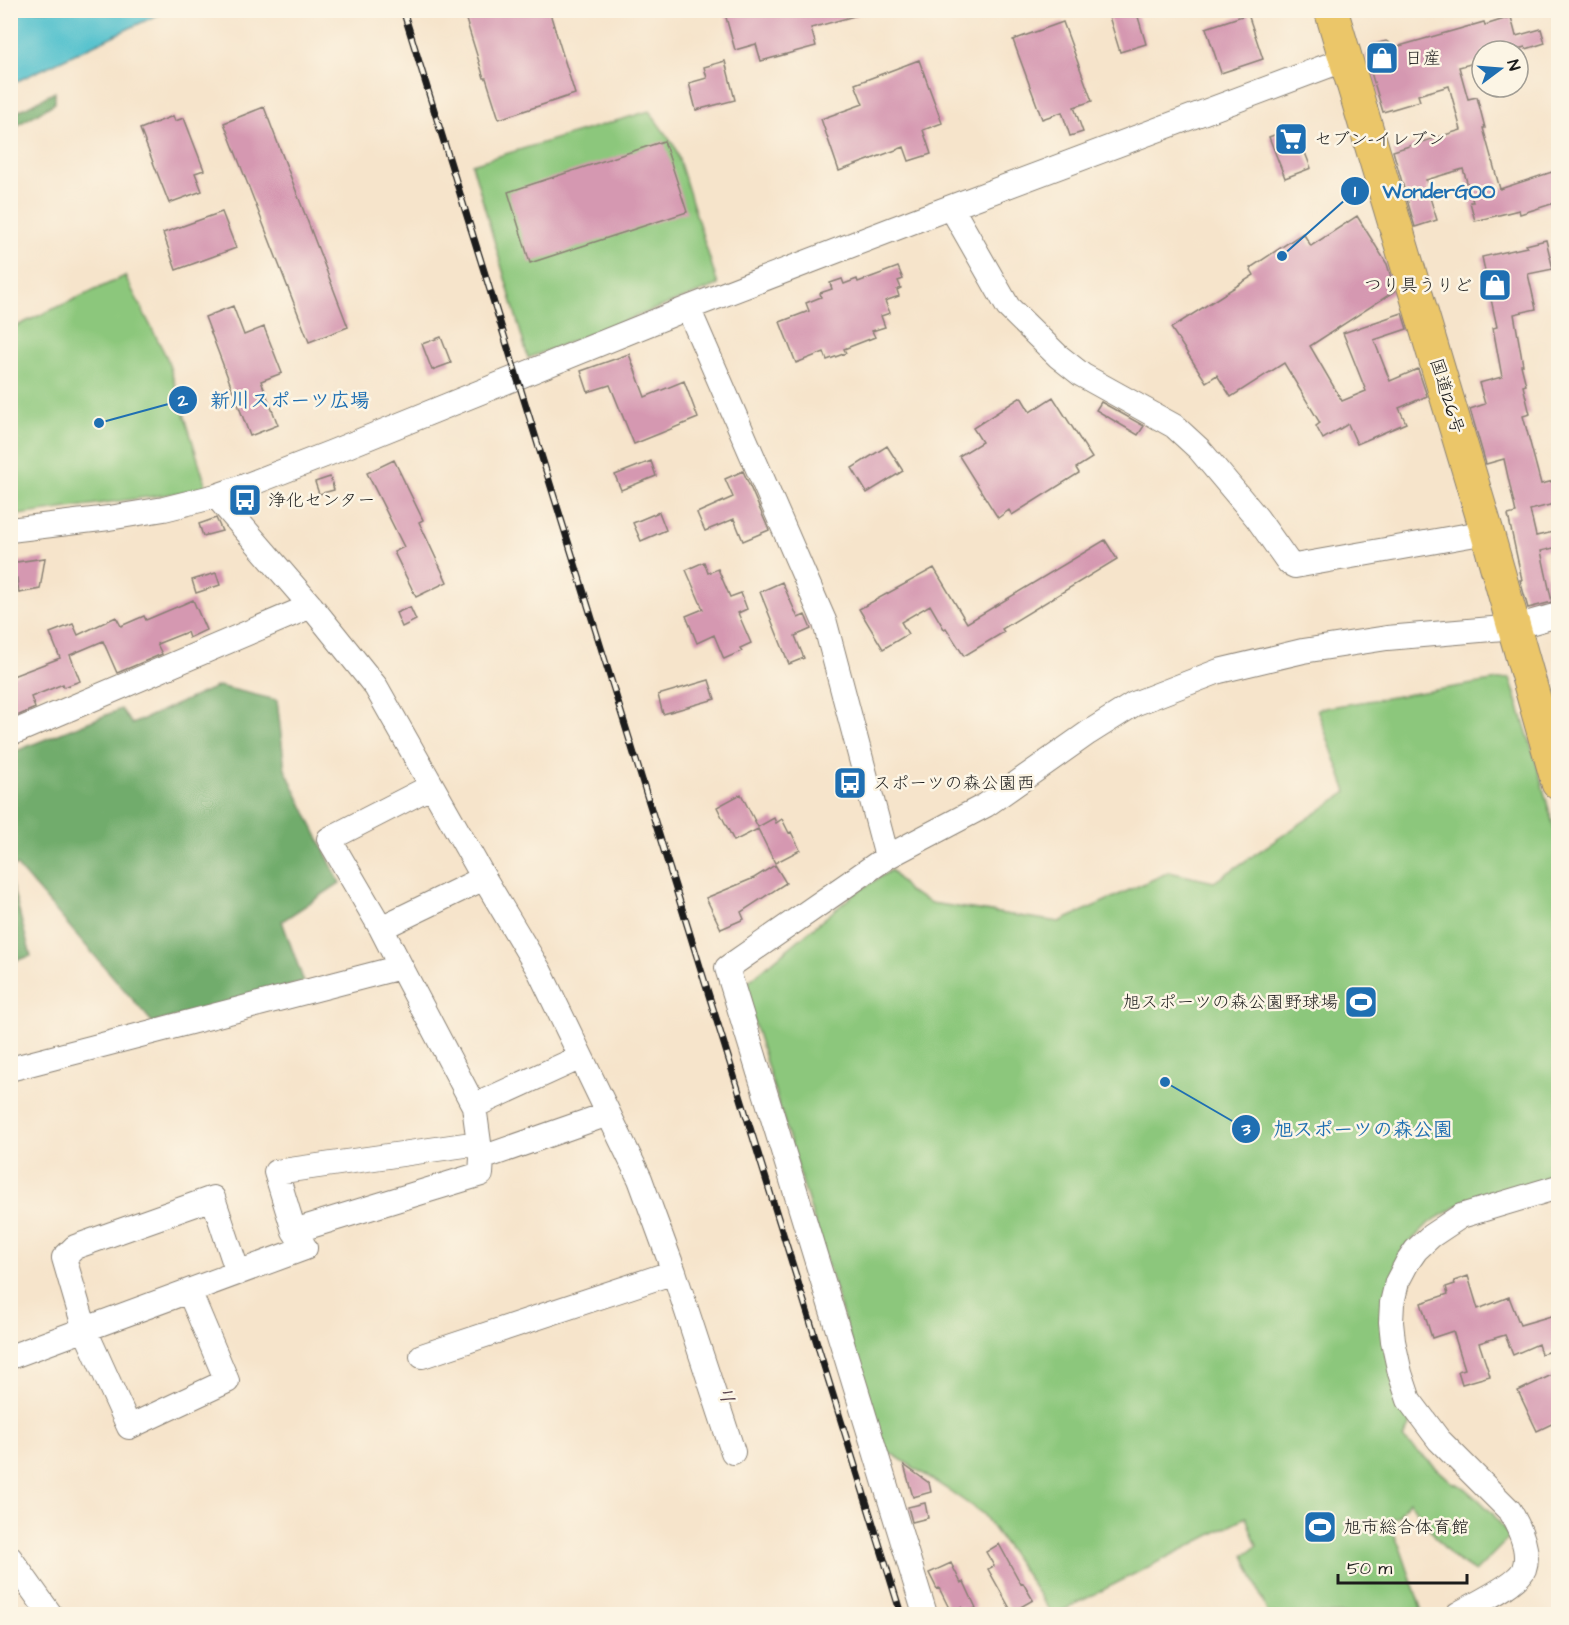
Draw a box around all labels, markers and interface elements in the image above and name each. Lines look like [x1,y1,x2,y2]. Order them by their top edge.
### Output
north arrow [1470,39,1530,99]
shop icon: 日産 [1364,40,1400,76]
place label: 日産 [1405,46,1441,71]
text: N [1502,57,1525,73]
supermarket icon: セブン-イレブン [1273,121,1309,157]
place label: セブン-イレブン [1314,127,1446,152]
callout: WonderGOO [1340,172,1507,210]
text: WonderGOO [1382,178,1496,206]
text: 1 [1354,179,1357,204]
shop icon: つり具うりど [1477,267,1513,303]
place label: つり具うりど [1364,273,1472,298]
street label: 国道126号 [1424,355,1470,437]
callout: 新川スポーツ広場 [168,381,382,419]
text: 新川スポーツ広場 [210,387,370,415]
text: 2 [177,388,189,413]
bus stop icon: 浄化センター [227,482,263,518]
place label: 浄化センター [268,488,375,513]
bus stop icon: スポーツの森公園西 [832,765,868,801]
place label: スポーツの森公園西 [873,771,1035,796]
sports icon: 旭スポーツの森公園野球場 [1343,984,1379,1020]
place label: 旭スポーツの森公園野球場 [1122,990,1338,1015]
callout: 旭スポーツの森公園 [1231,1110,1465,1148]
text: 旭スポーツの森公園 [1273,1116,1453,1144]
text: 3 [1240,1117,1251,1142]
district label: ニ [718,1382,739,1411]
sports icon: 旭市総合体育館 [1302,1509,1338,1545]
place label: 旭市総合体育館 [1343,1515,1469,1540]
scale bar [1338,1547,1467,1585]
text: 50 m [1347,1556,1392,1581]

